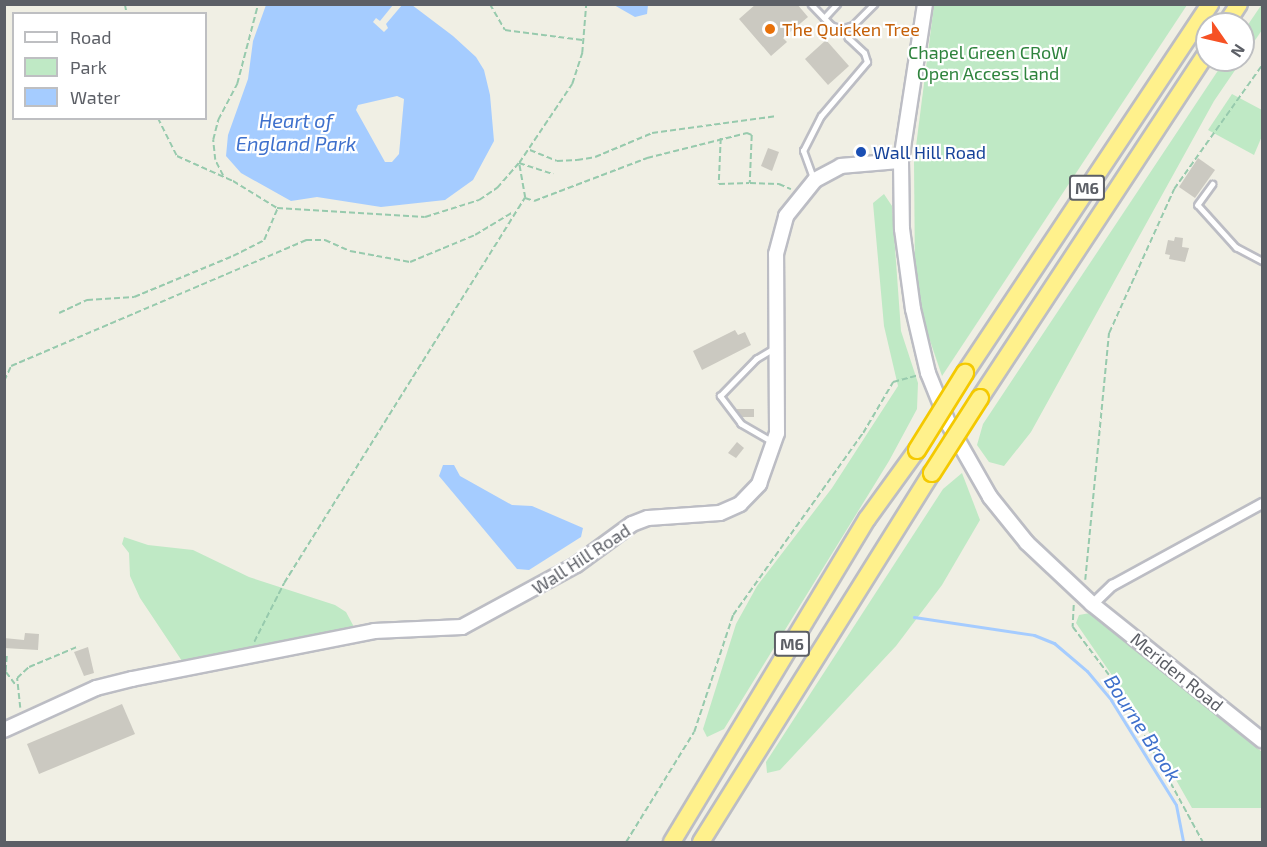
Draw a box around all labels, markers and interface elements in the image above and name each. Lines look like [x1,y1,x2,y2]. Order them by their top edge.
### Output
legend [12,12,207,120]
north arrow [1195,12,1255,72]
place label: The Quicken Tree [782,18,920,40]
marker: The Quicken Tree [763,22,777,36]
text: Road [70,26,111,48]
text: N [1228,41,1250,61]
park label: Chapel Green CRoW Open Access land [908,42,1068,84]
text: Park [70,56,107,78]
text: Water [70,86,120,108]
water label: Heart of England Park [236,108,356,155]
place label: Wall Hill Road [873,141,987,163]
marker: Wall Hill Road [854,145,868,159]
road number: M6 [1068,175,1106,201]
street label: Wall Hill Road [527,519,635,599]
street label: Meriden Road [1126,628,1228,716]
road number: M6 [772,631,812,657]
water label: Bourne Brook [1099,670,1187,786]

